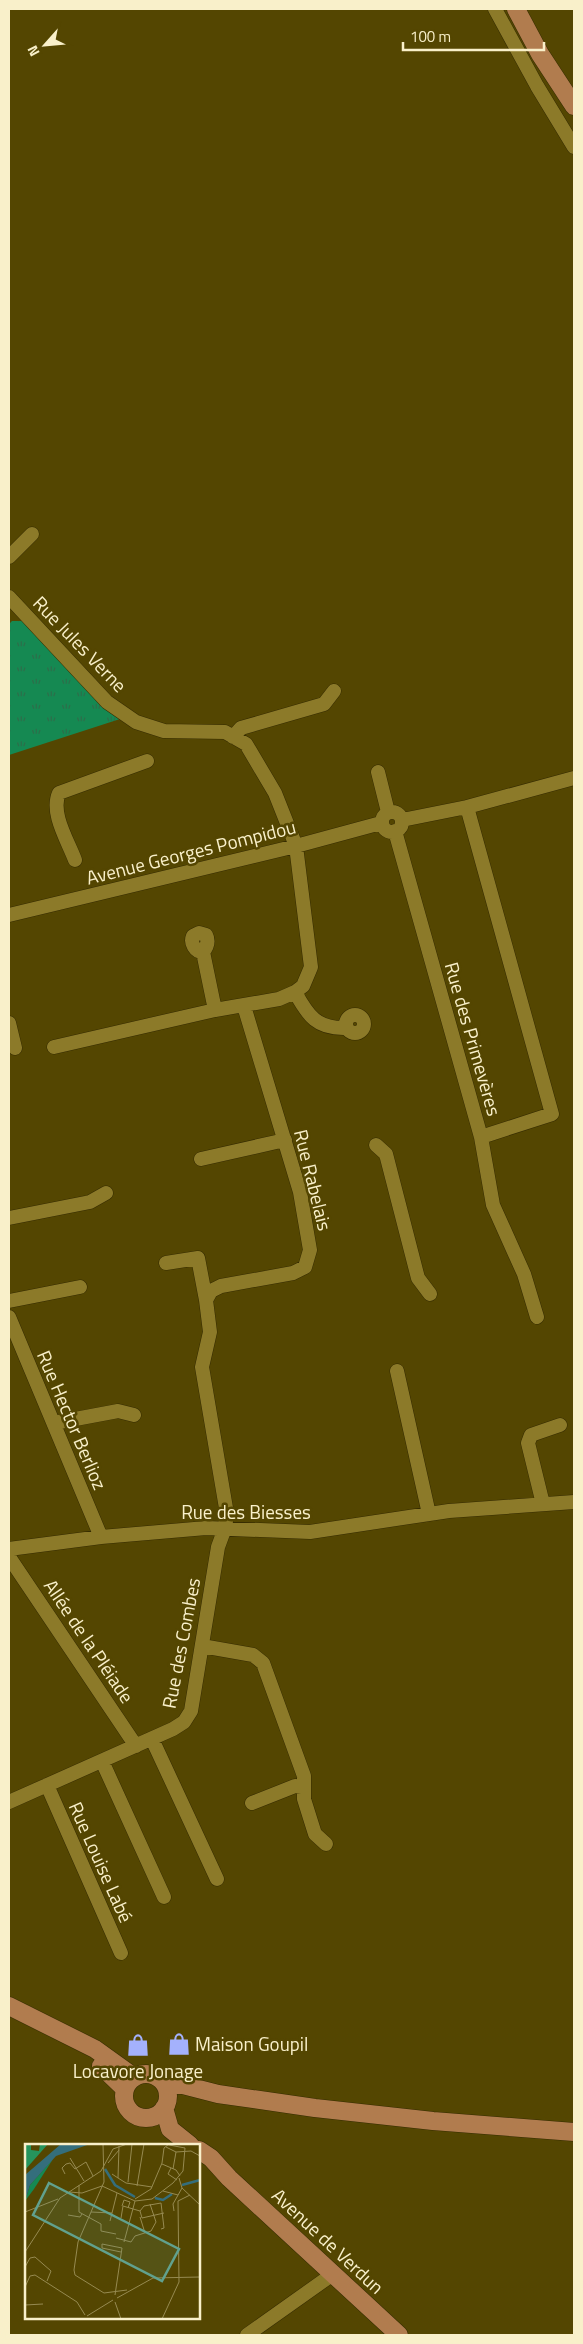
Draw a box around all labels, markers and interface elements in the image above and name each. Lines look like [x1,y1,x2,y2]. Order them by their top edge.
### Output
north arrow [20,20,70,70]
scale bar [403,20,544,52]
text: 100 m [410,25,451,48]
text: N [21,42,45,60]
street label: Rue Jules Verne [27,589,134,699]
street label: Avenue Georges Pompidou [83,811,299,892]
street label: Rue des Primevères [438,958,509,1119]
street label: Rue Rabelais [287,1126,340,1234]
street label: Rue Hector Berlioz [30,1346,115,1494]
street label: Rue des Biesses [181,1497,311,1526]
street label: Allée de la Pléiade [37,1573,142,1709]
street label: Rue des Combes [154,1575,207,1711]
street label: Rue Louise Labé [62,1797,141,1927]
place label: Maison Goupil [195,2029,308,2058]
shop icon: Maison Goupil [166,2031,192,2057]
shop icon: Locavore Jonage [125,2032,151,2058]
place label: Locavore Jonage [73,2056,203,2085]
inset map [25,2144,200,2319]
street label: Avenue de Verdun [266,2181,391,2300]

